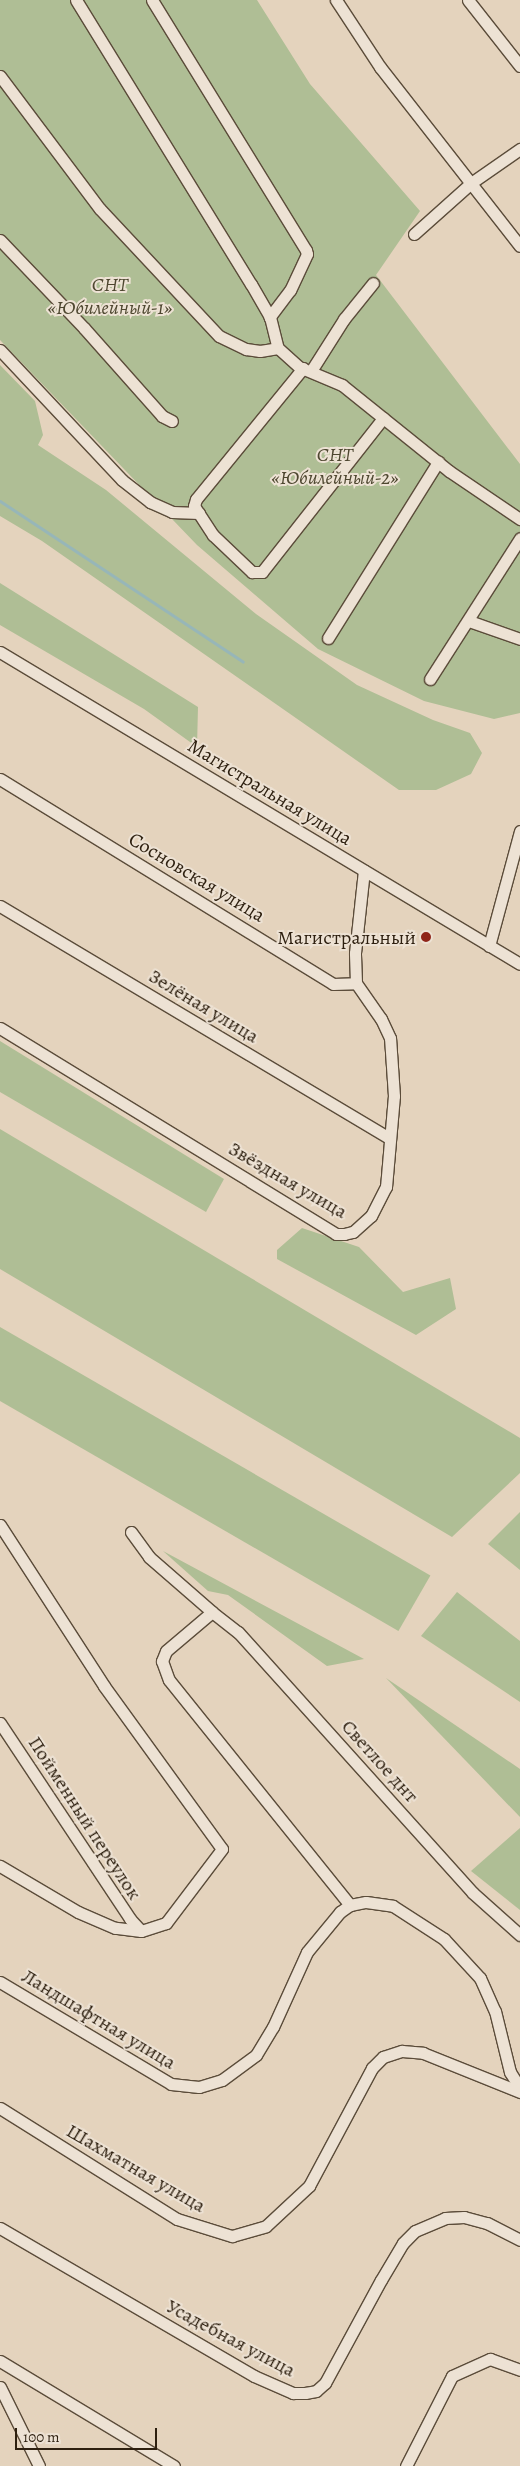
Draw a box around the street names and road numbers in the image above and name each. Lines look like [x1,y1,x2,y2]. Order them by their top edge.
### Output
street label: Магистральная улица [183,733,357,851]
street label: Сосновская улица [125,827,269,927]
street label: Зелёная улица [145,964,263,1048]
street label: Звёздная улица [224,1136,352,1224]
street label: Светлое днт [337,1715,423,1807]
street label: Пойменный переулок [23,1732,147,1904]
street label: Ландшафтная улица [18,1964,180,2074]
street label: Шахматная улица [62,2118,210,2218]
street label: Усадебная улица [162,2294,300,2382]

